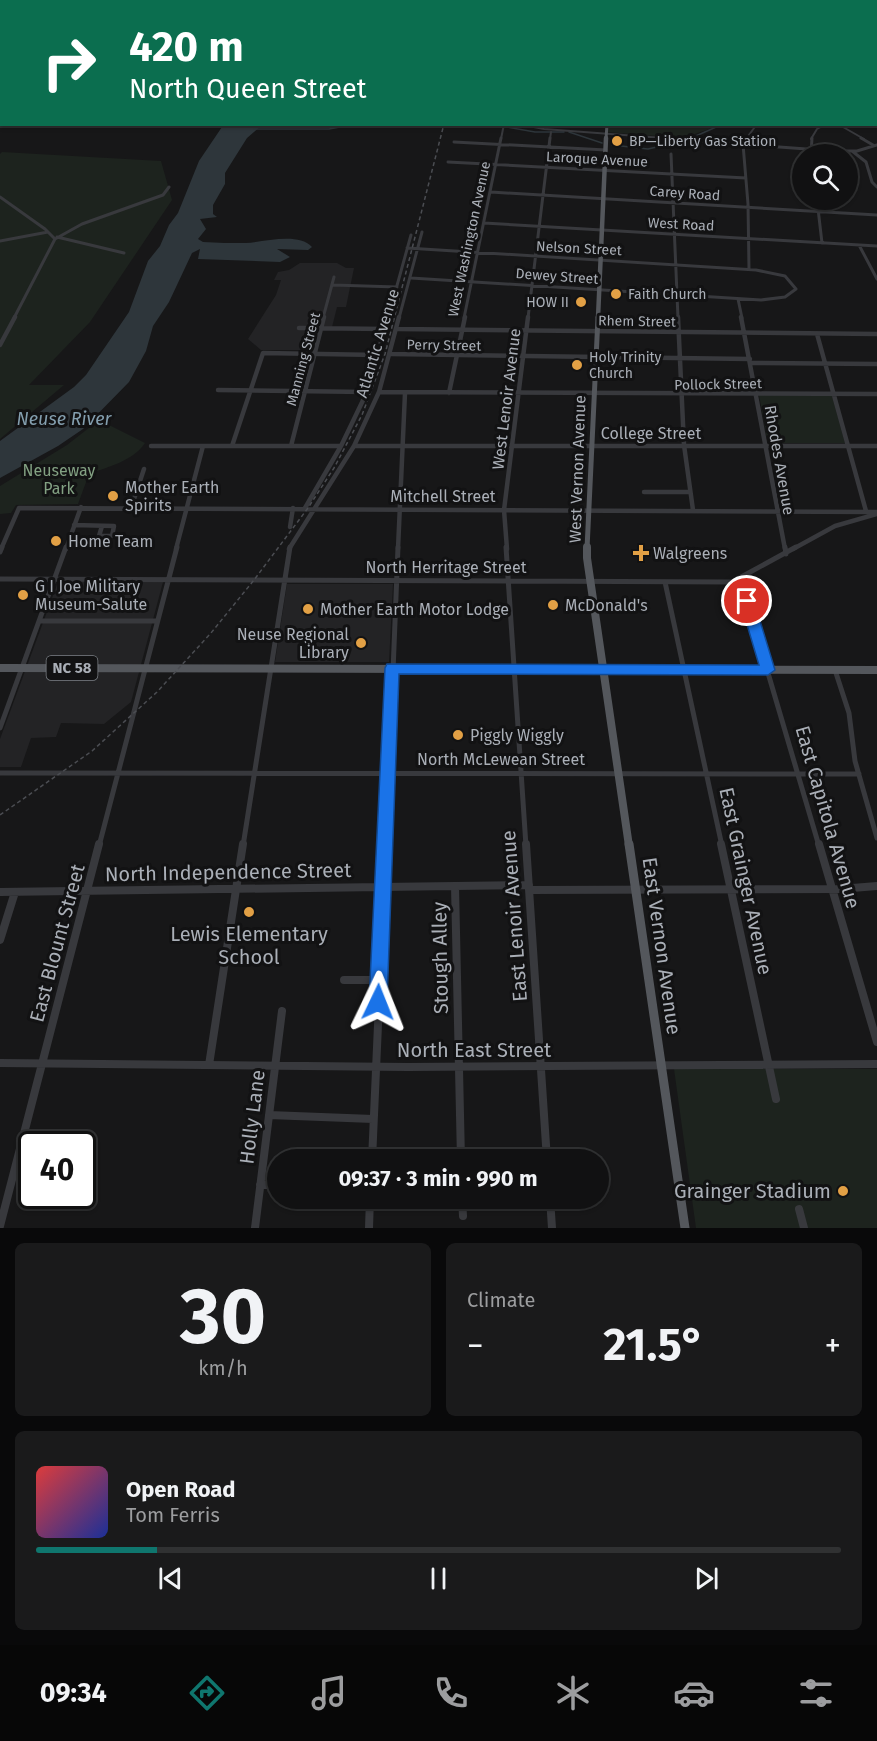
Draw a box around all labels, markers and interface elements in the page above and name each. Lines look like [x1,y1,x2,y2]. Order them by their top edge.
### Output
text: 420 m [129,22,244,72]
icon: right [30,24,108,102]
text: North Queen Street [129,73,366,105]
place label: BP—Liberty Gas Station [629,133,777,150]
marker: BP—Liberty Gas Station [610,134,624,148]
map controls [792,144,858,210]
button: search [792,144,858,210]
street label: Laroque Avenue [546,148,648,171]
street label: West Washington Avenue [445,160,494,318]
street label: Carey Road [649,183,721,204]
street label: West Road [647,214,715,235]
street label: Nelson Street [536,238,623,259]
street label: Dewey Street [515,265,600,288]
street label: Atlantic Avenue [352,286,403,400]
place label: Faith Church [628,286,707,303]
marker: Faith Church [609,287,623,301]
place label: HOW II [526,294,569,311]
marker: HOW II [574,295,588,309]
street label: Manning Street [283,310,324,408]
street label: Rhem Street [598,312,677,331]
street label: West Lenoir Avenue [488,327,525,471]
street label: Perry Street [406,336,482,355]
place label: Holy Trinity Church [589,349,662,382]
marker: Holy Trinity Church [570,358,584,372]
street label: Pollock Street [674,375,763,394]
street label: West Vernon Avenue [565,395,590,543]
street label: Rhodes Avenue [760,404,799,517]
water label: Neuse River [17,408,113,430]
street label: College Street [601,424,701,443]
park label: Neuseway Park [23,461,96,498]
place label: Mother Earth Spirits [125,478,219,515]
street label: Mitchell Street [390,487,496,506]
marker: Mother Earth Spirits [106,489,120,503]
place label: Home Team [68,532,153,551]
marker: Home Team [49,534,63,548]
place label: Walgreens [653,544,727,563]
marker: Walgreens [634,546,648,560]
street label: North Herritage Street [366,558,527,577]
pin [721,575,772,626]
place label: G I Joe Military Museum-Salute [35,577,147,614]
icon: arrive [730,584,763,617]
marker: G I Joe Military Museum-Salute [16,588,30,602]
place label: McDonald's [565,596,648,615]
marker: McDonald's [546,598,560,612]
place label: Mother Earth Motor Lodge [320,600,509,619]
marker: Mother Earth Motor Lodge [301,602,315,616]
place label: Neuse Regional Library [237,625,349,662]
marker: Neuse Regional Library [354,636,368,650]
road number: NC 58 [46,656,98,680]
street label: East Capitola Avenue [790,723,866,911]
place label: Piggly Wiggly [470,726,564,745]
marker: Piggly Wiggly [451,728,465,742]
street label: North McLewean Street [417,750,585,769]
street label: East Grainger Avenue [714,785,778,977]
street label: East Lenoir Avenue [496,829,532,1003]
street label: East Vernon Avenue [638,856,686,1036]
street label: North Independence Street [105,858,352,886]
street label: East Blount Street [24,861,90,1025]
street label: Stough Alley [427,901,453,1014]
marker: Lewis Elementary School [242,905,256,919]
place label: Lewis Elementary School [170,922,328,969]
position arrow [346,970,410,1034]
street label: North East Street [397,1038,552,1062]
street label: Holly Lane [234,1068,270,1166]
speed limit sign: 40 [18,1131,96,1209]
text: 09:37 · 3 min · 990 m [338,1165,538,1192]
place label: Grainger Stadium [674,1179,831,1203]
marker: Grainger Stadium [836,1184,850,1198]
text: 30 [180,1270,266,1364]
text: Climate [467,1288,535,1312]
text: 21.5° [603,1318,705,1372]
text: − [467,1326,484,1366]
text: + [825,1326,841,1366]
text: km/h [198,1356,248,1380]
text: Open Road [126,1476,236,1503]
text: Tom Ferris [126,1503,220,1527]
icon: previous [154,1562,187,1595]
icon: pause [422,1562,455,1595]
icon: next [690,1562,723,1595]
icon: directions [186,1672,228,1714]
icon: music [308,1672,350,1714]
icon: phone [430,1672,472,1714]
icon: climate [552,1672,594,1714]
icon: car [673,1672,715,1714]
icon: filters [795,1672,837,1714]
text: 09:34 [40,1677,107,1709]

